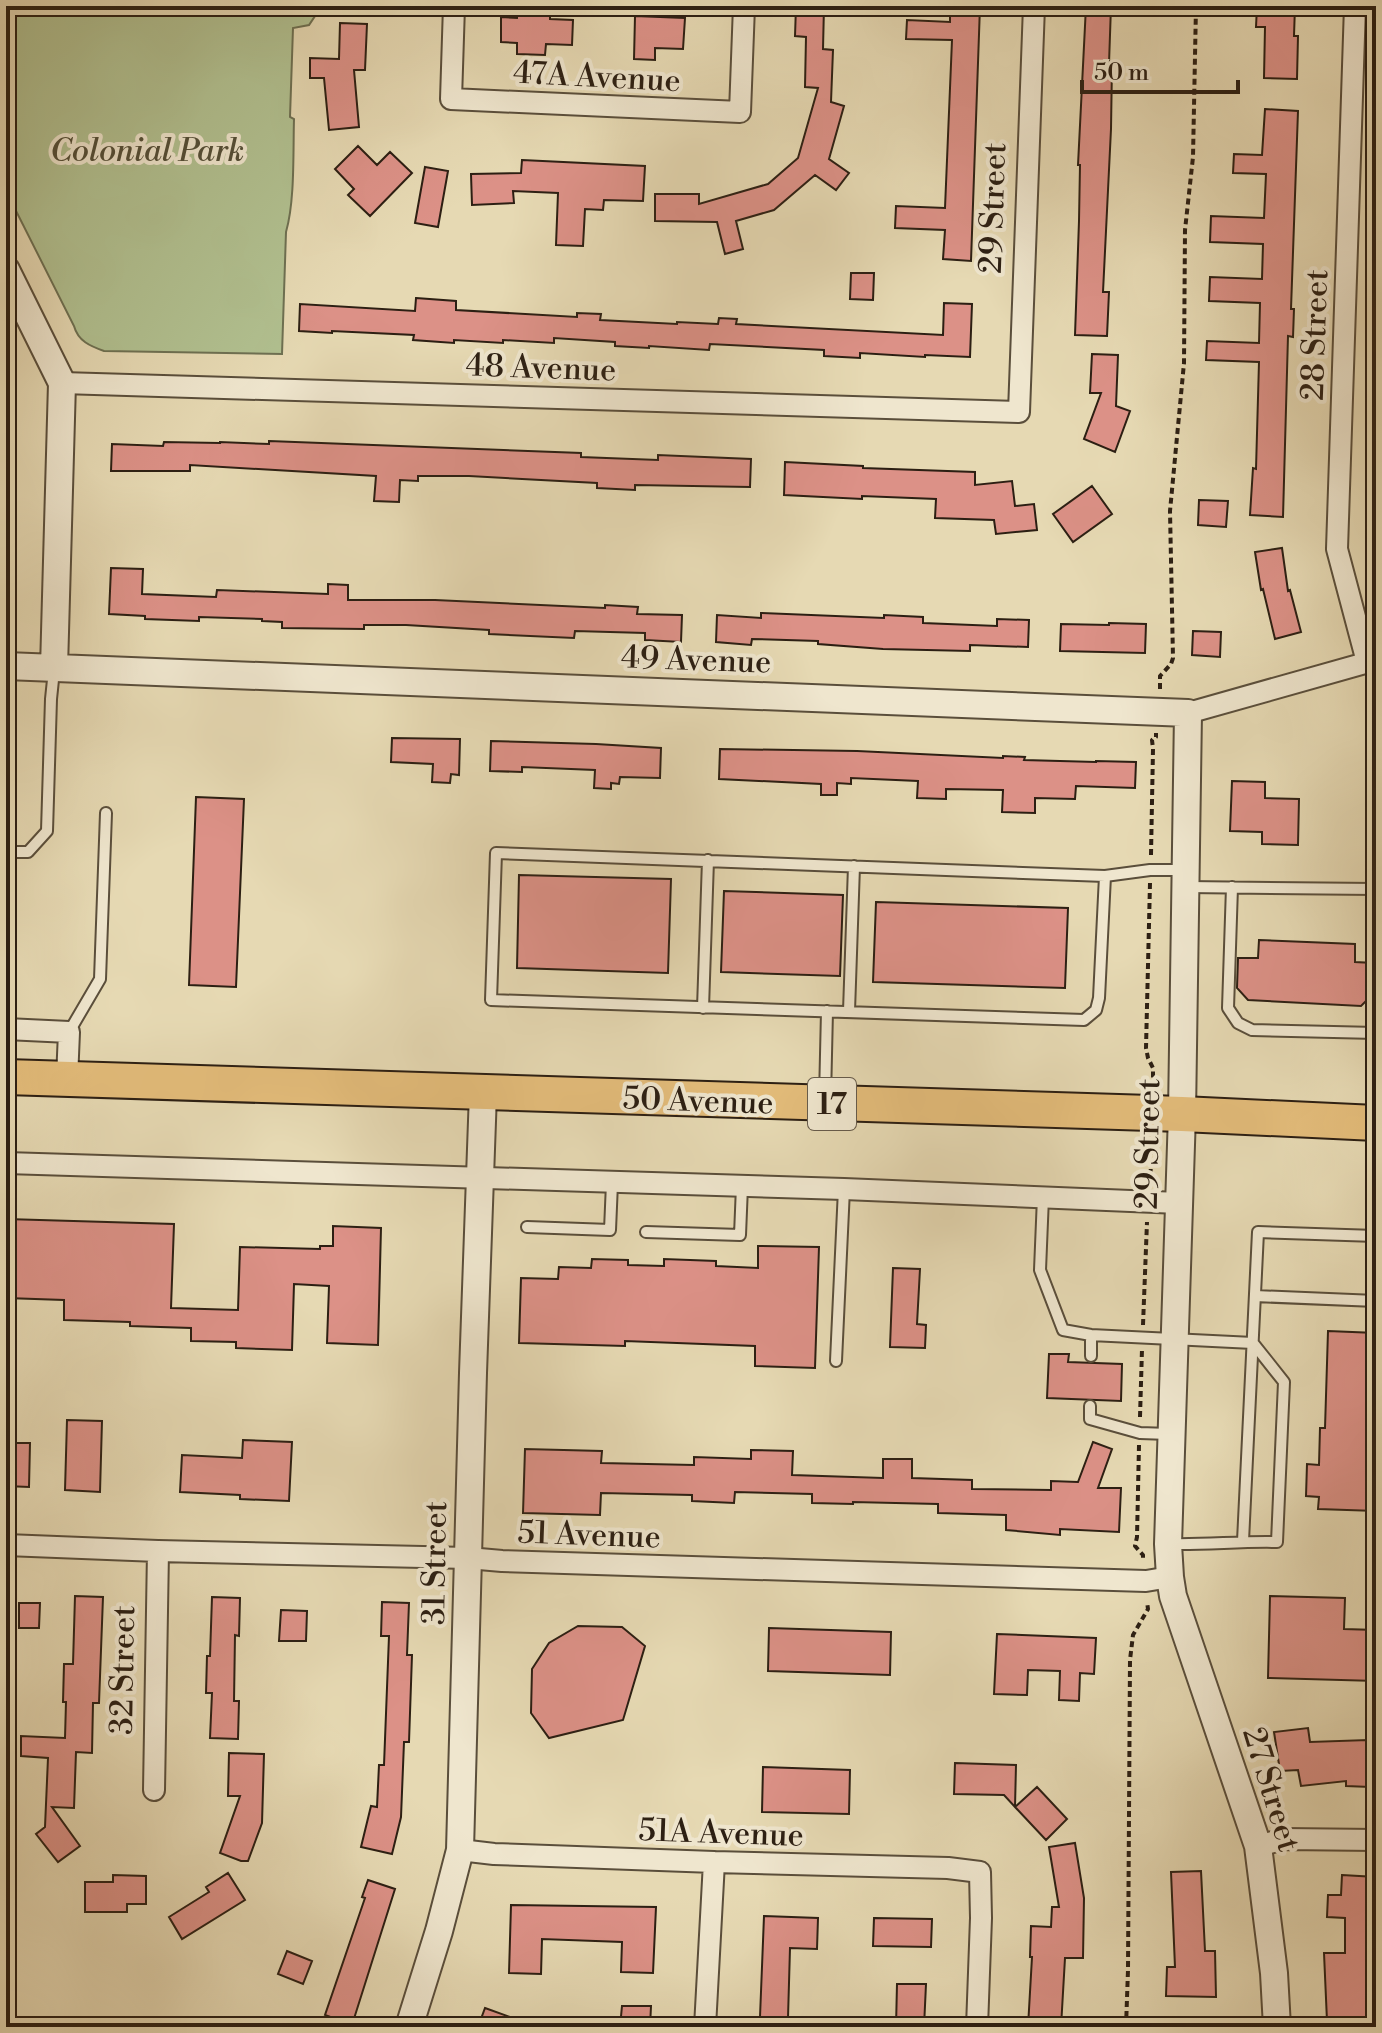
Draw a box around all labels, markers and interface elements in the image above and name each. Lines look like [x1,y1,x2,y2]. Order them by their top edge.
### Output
scale bar [1082,44,1238,94]
street label: 47A Avenue [512,53,682,101]
text: 50 m [1094,58,1149,88]
park label: Colonial Park [50,131,244,171]
street label: 29 Street [971,142,1015,274]
street label: 28 Street [1293,269,1337,401]
street label: 48 Avenue [465,345,617,391]
street label: 49 Avenue [620,637,772,683]
street label: 50 Avenue [622,1078,774,1124]
road number: 17 [808,1078,856,1130]
street label: 29 Street [1127,1078,1169,1210]
street label: 31 Street [414,1501,456,1625]
street label: 51 Avenue [517,1513,661,1557]
street label: 32 Street [102,1605,144,1735]
street label: 27 Street [1233,1722,1309,1856]
street label: 51A Avenue [638,1810,804,1856]

